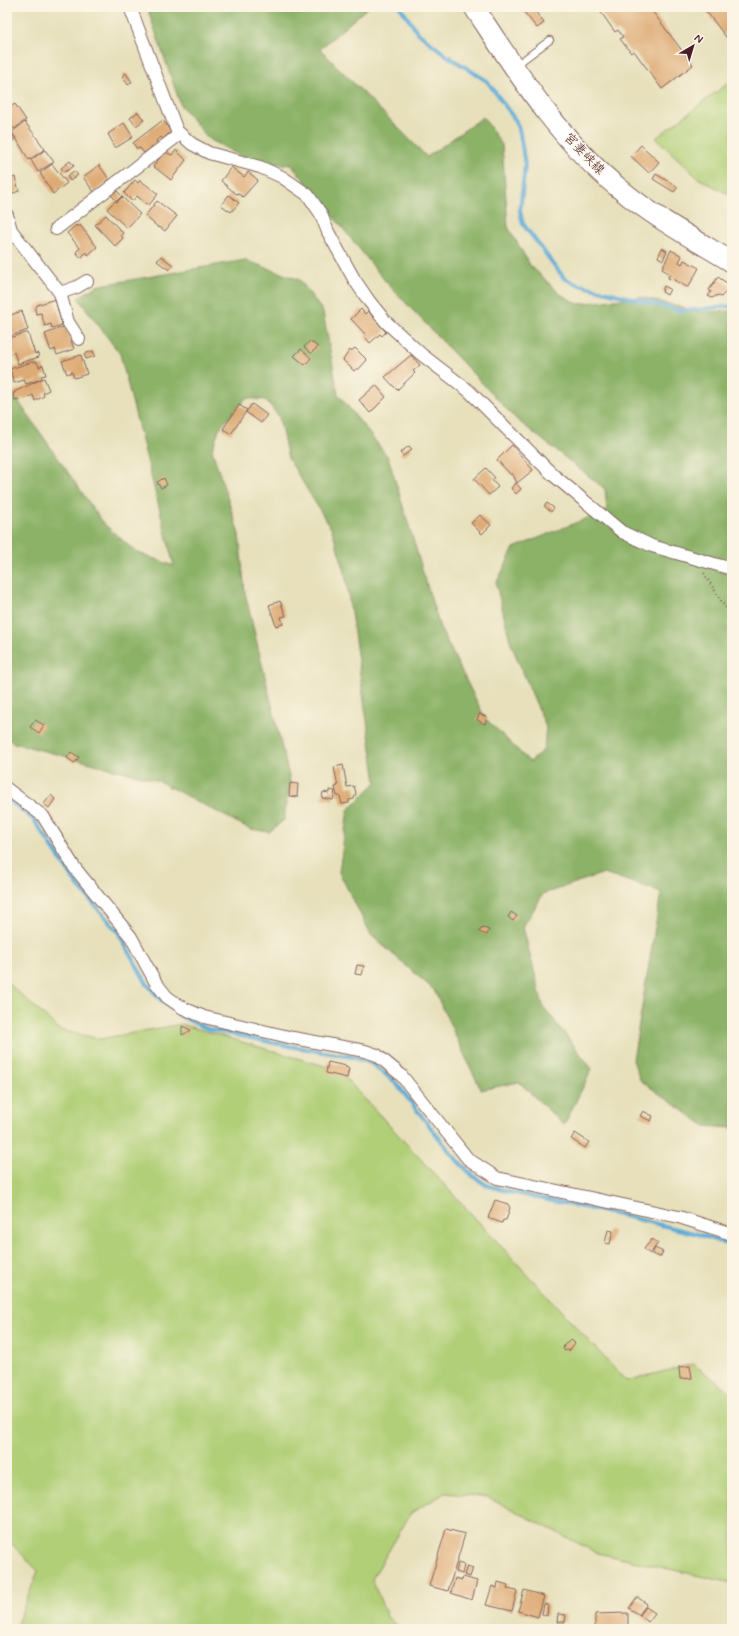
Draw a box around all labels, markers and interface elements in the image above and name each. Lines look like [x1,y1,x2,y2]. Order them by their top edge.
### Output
north arrow [673,26,713,66]
text: N [691,31,706,47]
street label: 宮妻峡線 [560,129,609,179]

